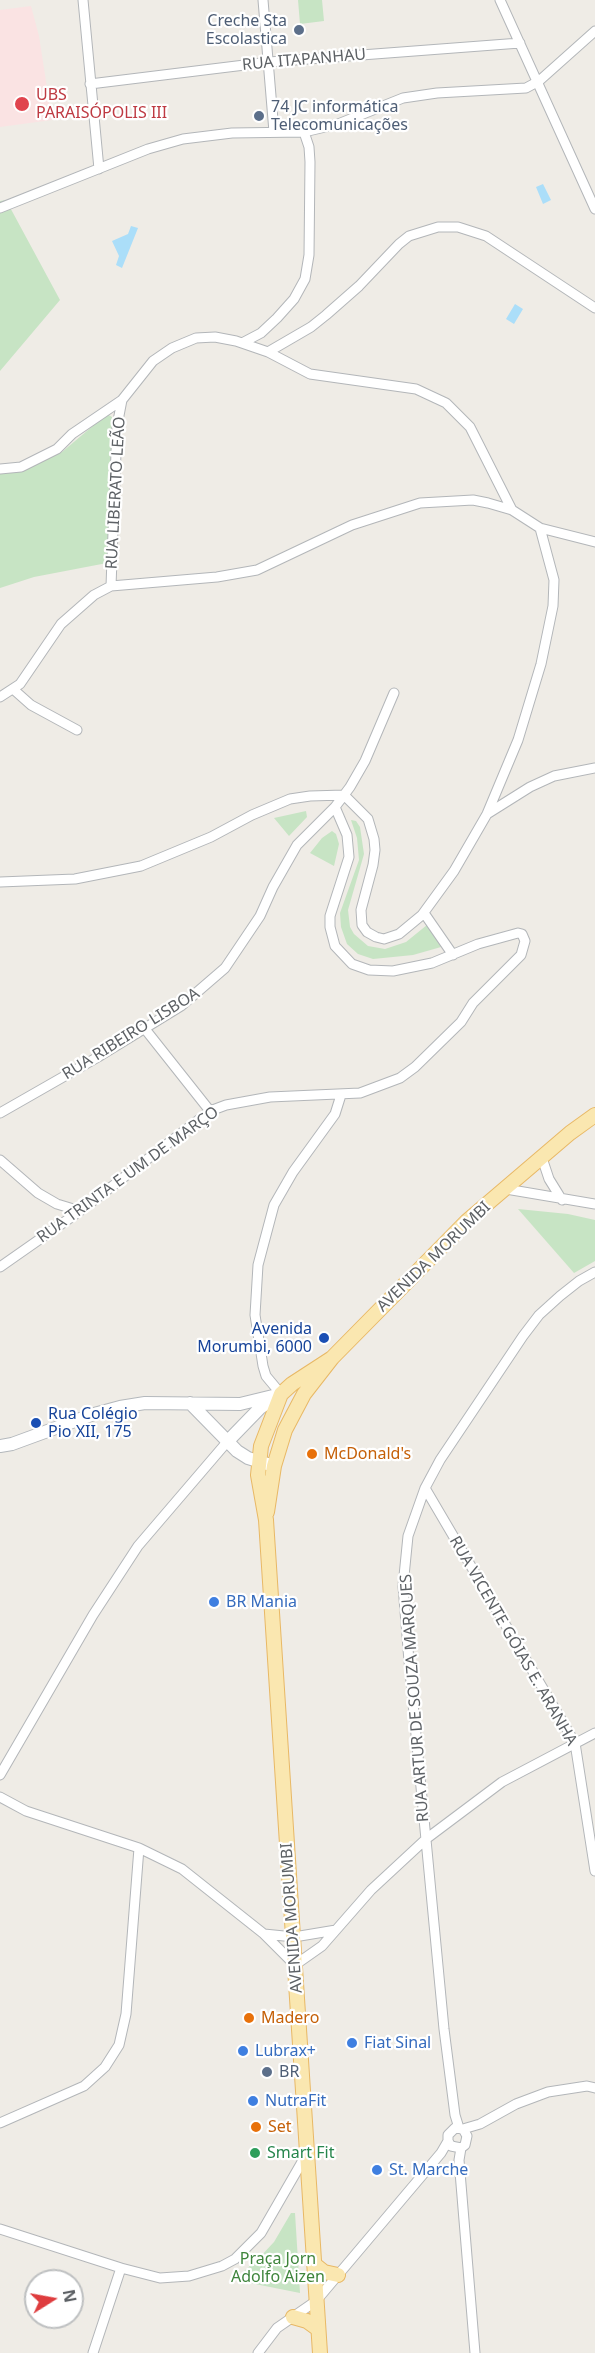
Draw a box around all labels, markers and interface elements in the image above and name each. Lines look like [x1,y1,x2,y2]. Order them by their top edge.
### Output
place label: Creche Sta Escolastica [206,11,287,49]
marker: Creche Sta Escolastica [292,23,306,37]
street label: RUA ITAPANHAU [241,45,367,75]
place label: UBS PARAISÓPOLIS III [36,85,167,123]
marker: UBS PARAISÓPOLIS III [13,95,31,113]
place label: 74 JC informática Telecomunicações [271,97,408,135]
marker: 74 JC informática Telecomunicações [252,109,266,123]
street label: RUA LIBERATO LEÃO [102,416,130,570]
street label: RUA RIBEIRO LISBOA [59,984,203,1084]
street label: RUA TRINTA E UM DE MARÇO [34,1103,222,1247]
street label: AVENIDA MORUMBI [373,1198,495,1316]
place label: Avenida Morumbi, 6000 [197,1319,312,1357]
marker: Avenida Morumbi, 6000 [317,1331,331,1345]
place label: Rua Colégio Pio XII, 175 [48,1404,138,1442]
marker: Rua Colégio Pio XII, 175 [29,1416,43,1430]
place label: McDonald's [324,1444,411,1464]
marker: McDonald's [305,1447,319,1461]
street label: RUA VICENTE GÓIAS E. ARANHA [445,1533,581,1749]
street label: RUA ARTUR DE SOUZA MARQUES [397,1573,433,1823]
place label: BR Mania [226,1592,297,1612]
marker: BR Mania [207,1595,221,1609]
street label: AVENIDA MORUMBI [277,1842,307,1994]
place label: Madero [261,2008,319,2028]
marker: Madero [242,2011,256,2025]
place label: Fiat Sinal [364,2033,431,2053]
marker: Fiat Sinal [345,2036,359,2050]
place label: Lubrax+ [255,2041,316,2061]
marker: Lubrax+ [236,2044,250,2058]
place label: BR [279,2062,299,2082]
marker: BR [260,2065,274,2079]
place label: NutraFit [265,2091,326,2111]
marker: NutraFit [246,2094,260,2108]
place label: Set [268,2117,292,2137]
marker: Set [249,2120,263,2134]
place label: Smart Fit [267,2143,334,2163]
marker: Smart Fit [248,2146,262,2160]
place label: St. Marche [389,2160,468,2180]
marker: St. Marche [370,2163,384,2177]
park label: Praça Jorn Adolfo Aizen [231,2249,325,2287]
north arrow [24,2269,84,2329]
text: N [58,2287,82,2304]

